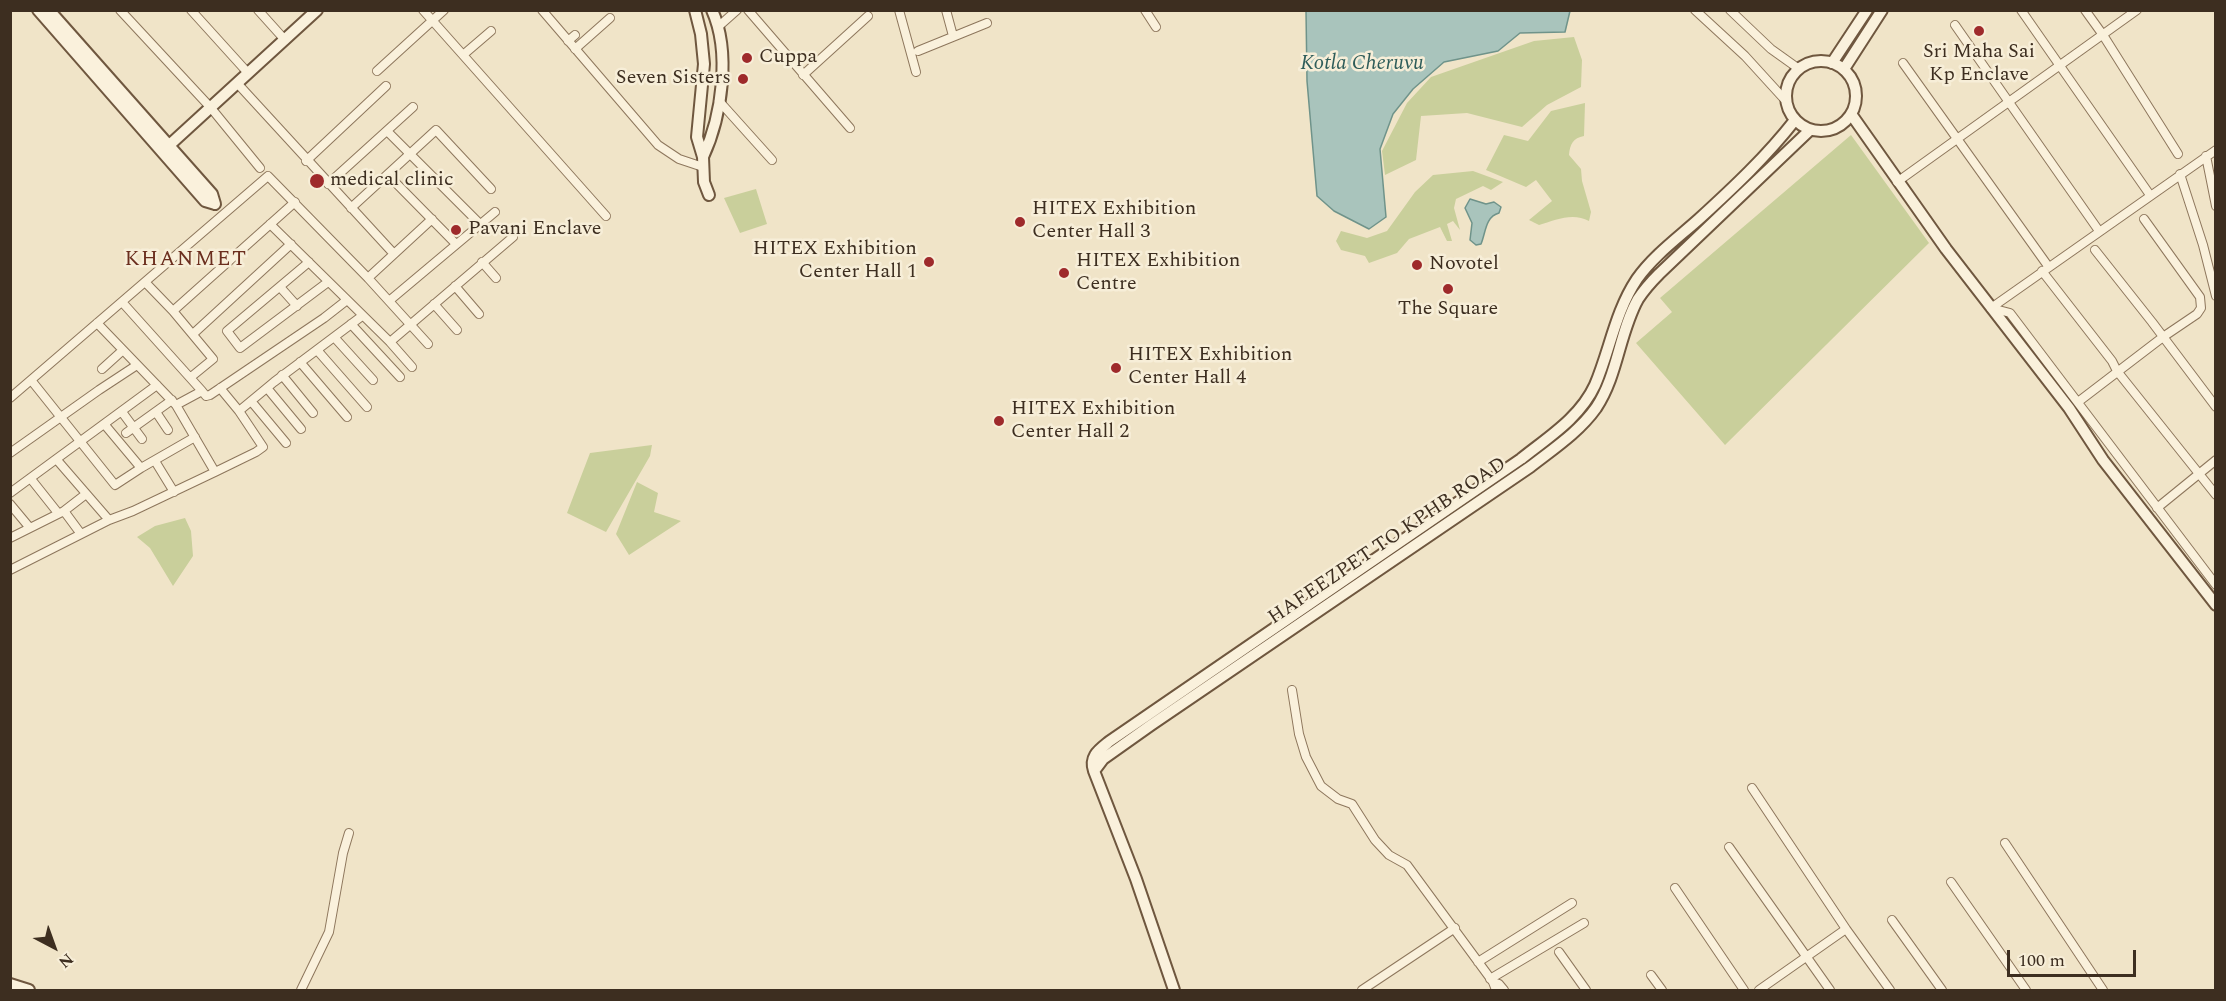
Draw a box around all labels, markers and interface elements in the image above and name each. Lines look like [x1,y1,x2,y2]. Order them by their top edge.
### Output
marker: Sri Maha Sai Kp Enclave [1972,24,1986,38]
place label: Sri Maha Sai Kp Enclave [1923,41,2035,88]
place label: Cuppa [759,46,817,70]
marker: Cuppa [740,51,754,65]
water label: Kotla Cheruvu [1300,52,1424,78]
place label: Seven Sisters [616,67,731,91]
marker: Seven Sisters [736,72,750,86]
place label: medical clinic [330,169,454,193]
marker: medical clinic [308,172,326,190]
place label: HITEX Exhibition Center Hall 3 [1032,198,1196,245]
marker: HITEX Exhibition Center Hall 3 [1013,215,1027,229]
place label: Pavani Enclave [468,218,602,242]
marker: Pavani Enclave [449,223,463,237]
place label: HITEX Exhibition Center Hall 1 [753,238,917,285]
district label: KHANMET [124,248,248,274]
place label: HITEX Exhibition Centre [1076,250,1240,297]
place label: Novotel [1429,253,1499,277]
marker: HITEX Exhibition Center Hall 1 [922,255,936,269]
marker: Novotel [1410,258,1424,272]
marker: HITEX Exhibition Centre [1057,266,1071,280]
marker: The Square [1441,282,1455,296]
place label: The Square [1398,298,1498,322]
place label: HITEX Exhibition Center Hall 4 [1128,344,1292,391]
marker: HITEX Exhibition Center Hall 4 [1109,361,1123,375]
place label: HITEX Exhibition Center Hall 2 [1011,398,1175,445]
marker: HITEX Exhibition Center Hall 2 [992,414,1006,428]
street label: HAFEEZPET TO KPHB ROAD [1264,453,1512,631]
north arrow [24,917,84,977]
scale bar [2010,938,2139,976]
text: N [53,947,79,974]
text: 100 m [2018,947,2065,974]

